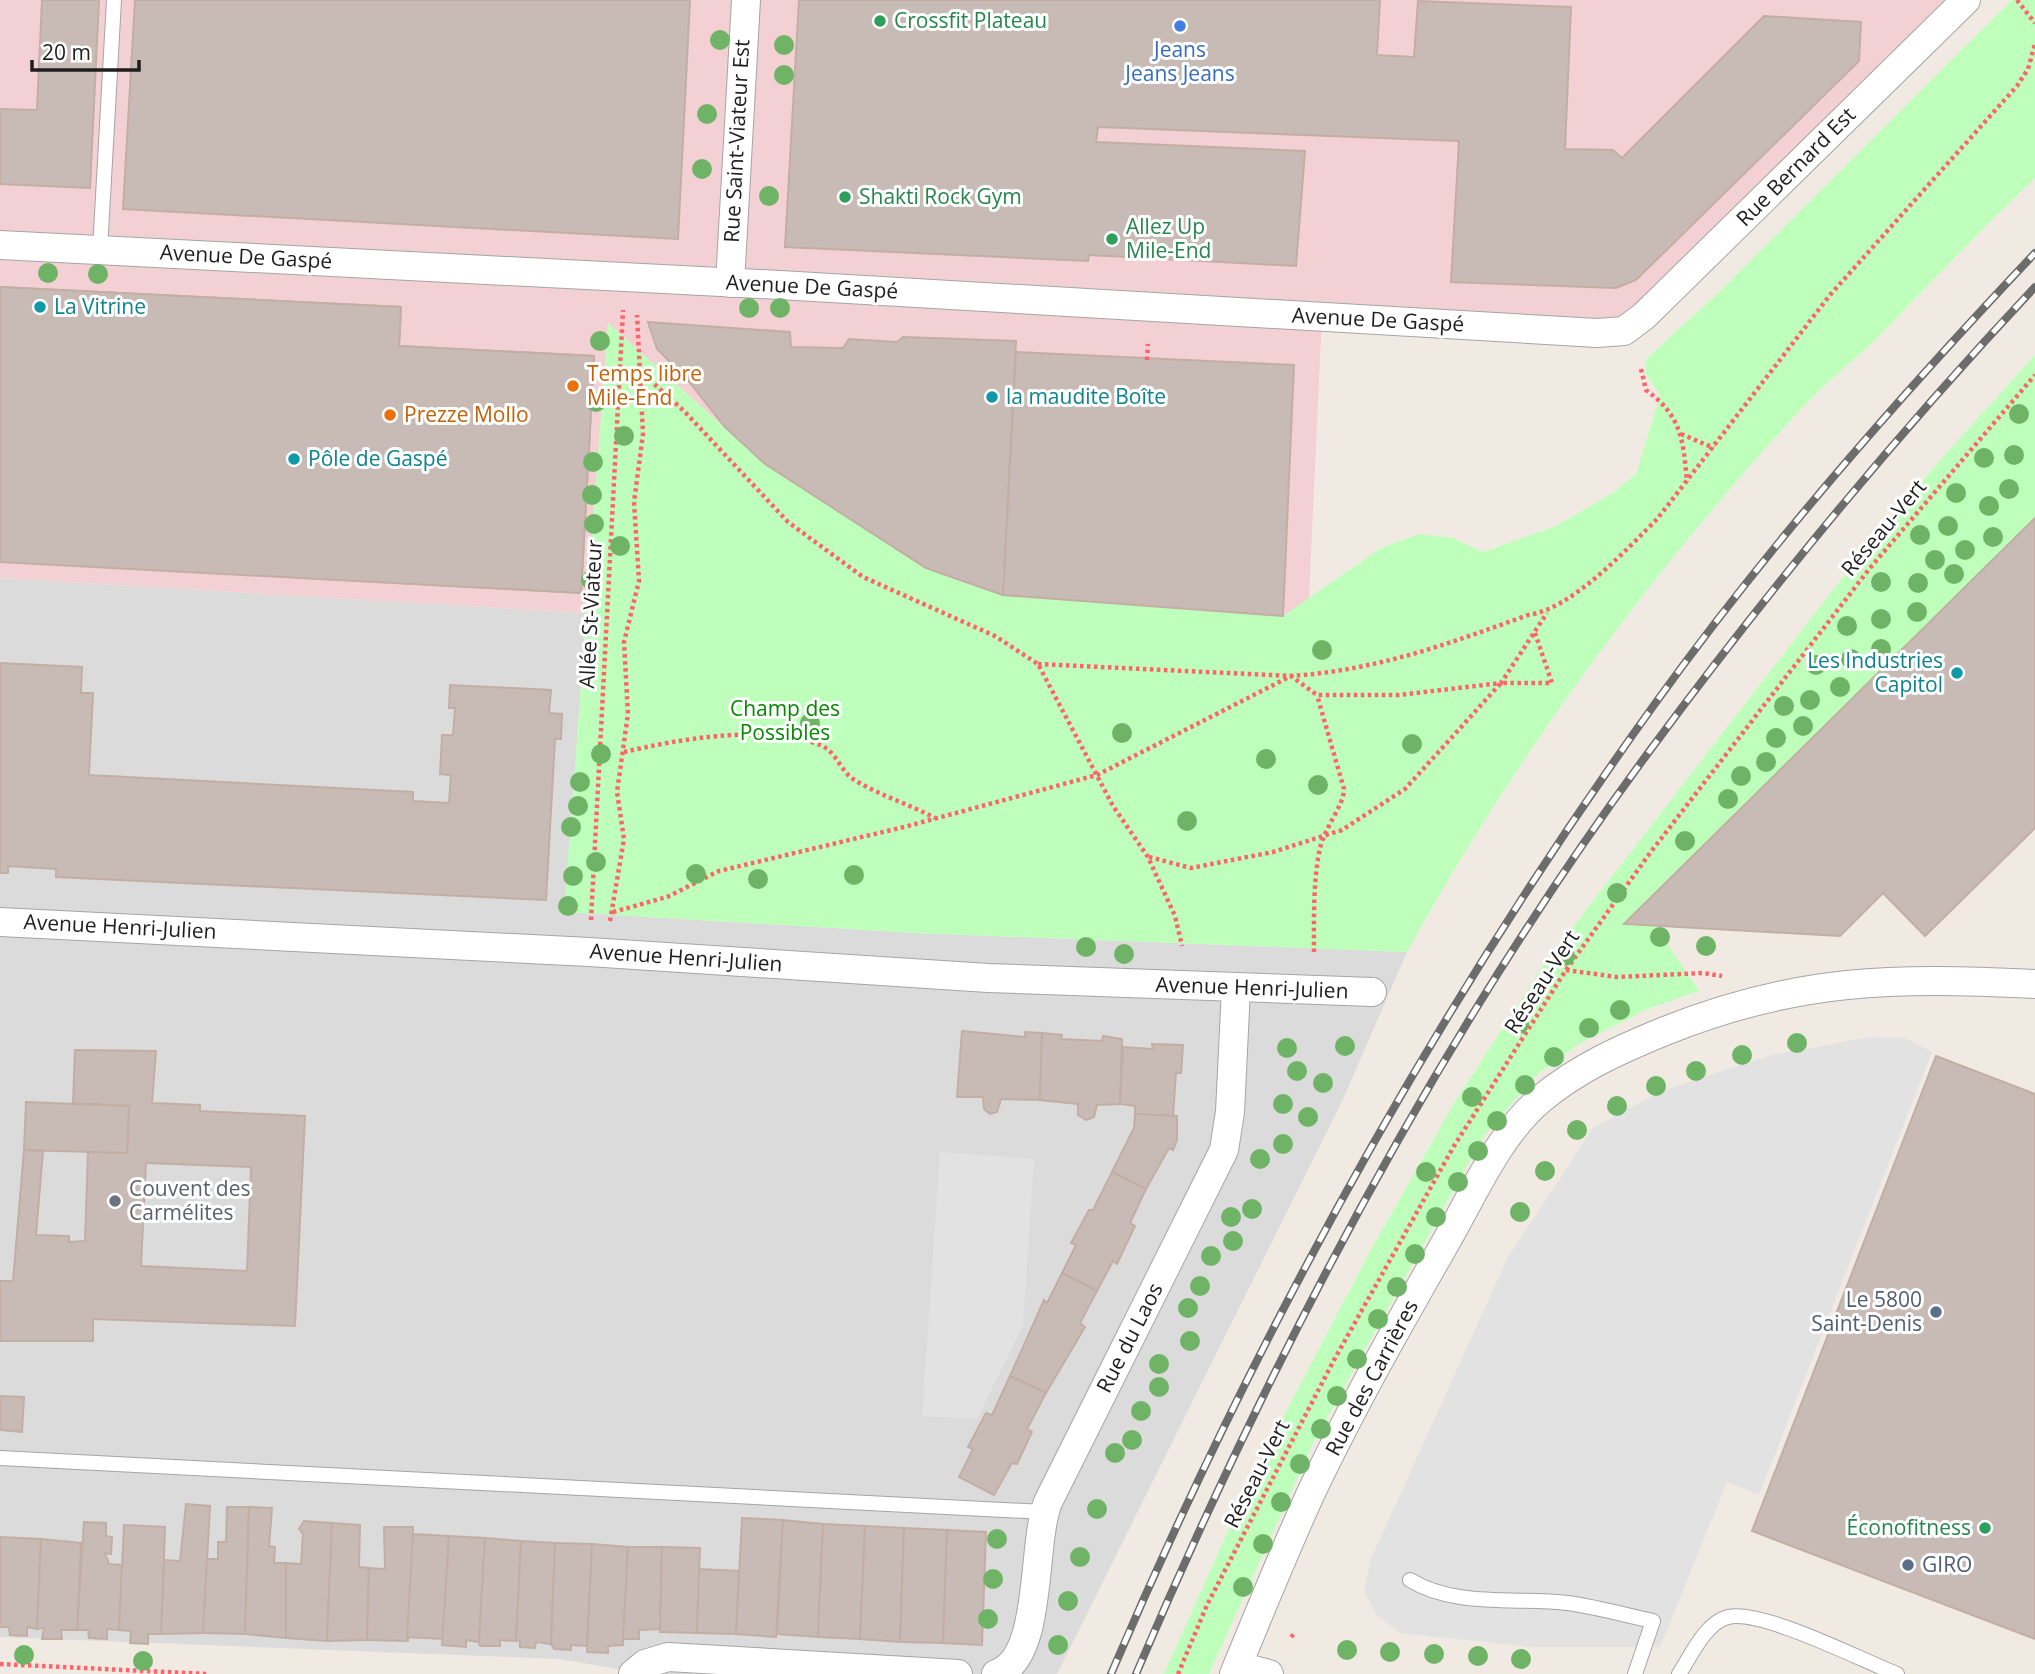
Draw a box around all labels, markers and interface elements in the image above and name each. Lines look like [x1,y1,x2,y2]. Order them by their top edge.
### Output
place label: Crossfit Plateau [894,6,1047,34]
marker: Crossfit Plateau [872,13,888,29]
marker: Jeans Jeans Jeans [1172,18,1188,34]
scale bar [32,28,138,72]
place label: Jeans Jeans Jeans [1123,35,1235,87]
text: 20 m [42,38,91,66]
street label: Rue Saint-Viateur Est [717,39,755,243]
street label: Rue Bernard Est [1730,101,1861,232]
place label: Shakti Rock Gym [859,182,1022,210]
marker: Shakti Rock Gym [837,189,853,205]
place label: Allez Up Mile-End [1126,212,1211,264]
marker: Allez Up Mile-End [1104,231,1120,247]
street label: Avenue De Gaspé [159,238,333,274]
street label: Avenue De Gaspé [725,268,899,304]
place label: La Vitrine [54,292,146,320]
marker: La Vitrine [32,299,48,315]
street label: Avenue De Gaspé [1291,301,1465,337]
place label: Temps libre Mile-End [587,359,702,411]
marker: Temps libre Mile-End [565,378,581,394]
place label: la maudite Boîte [1006,382,1166,410]
marker: la maudite Boîte [984,389,1000,405]
place label: Prezze Mollo [404,400,529,428]
marker: Prezze Mollo [382,407,398,423]
place label: Pôle de Gaspé [308,444,448,472]
marker: Pôle de Gaspé [286,451,302,467]
street label: Réseau-Vert [1835,473,1932,582]
street label: Allée St-Viateur [572,538,608,689]
place label: Les Industries Capitol [1807,646,1943,698]
marker: Les Industries Capitol [1949,665,1965,681]
park label: Champ des Possibles [730,694,840,746]
street label: Avenue Henri-Julien [23,907,217,945]
street label: Réseau-Vert [1497,924,1585,1039]
street label: Avenue Henri-Julien [589,936,783,978]
street label: Avenue Henri-Julien [1155,970,1349,1004]
place label: Couvent des Carmélites [129,1174,251,1226]
marker: Couvent des Carmélites [107,1193,123,1209]
street label: Rue du Laos [1089,1278,1169,1397]
place label: Le 5800 Saint-Denis [1811,1285,1922,1337]
street label: Rue des Carrières [1318,1295,1424,1460]
marker: Le 5800 Saint-Denis [1928,1304,1944,1320]
street label: Réseau-Vert [1217,1415,1295,1533]
place label: Éconofitness [1847,1513,1971,1541]
marker: Éconofitness [1977,1520,1993,1536]
place label: GIRO [1922,1550,1972,1578]
marker: GIRO [1900,1557,1916,1573]

